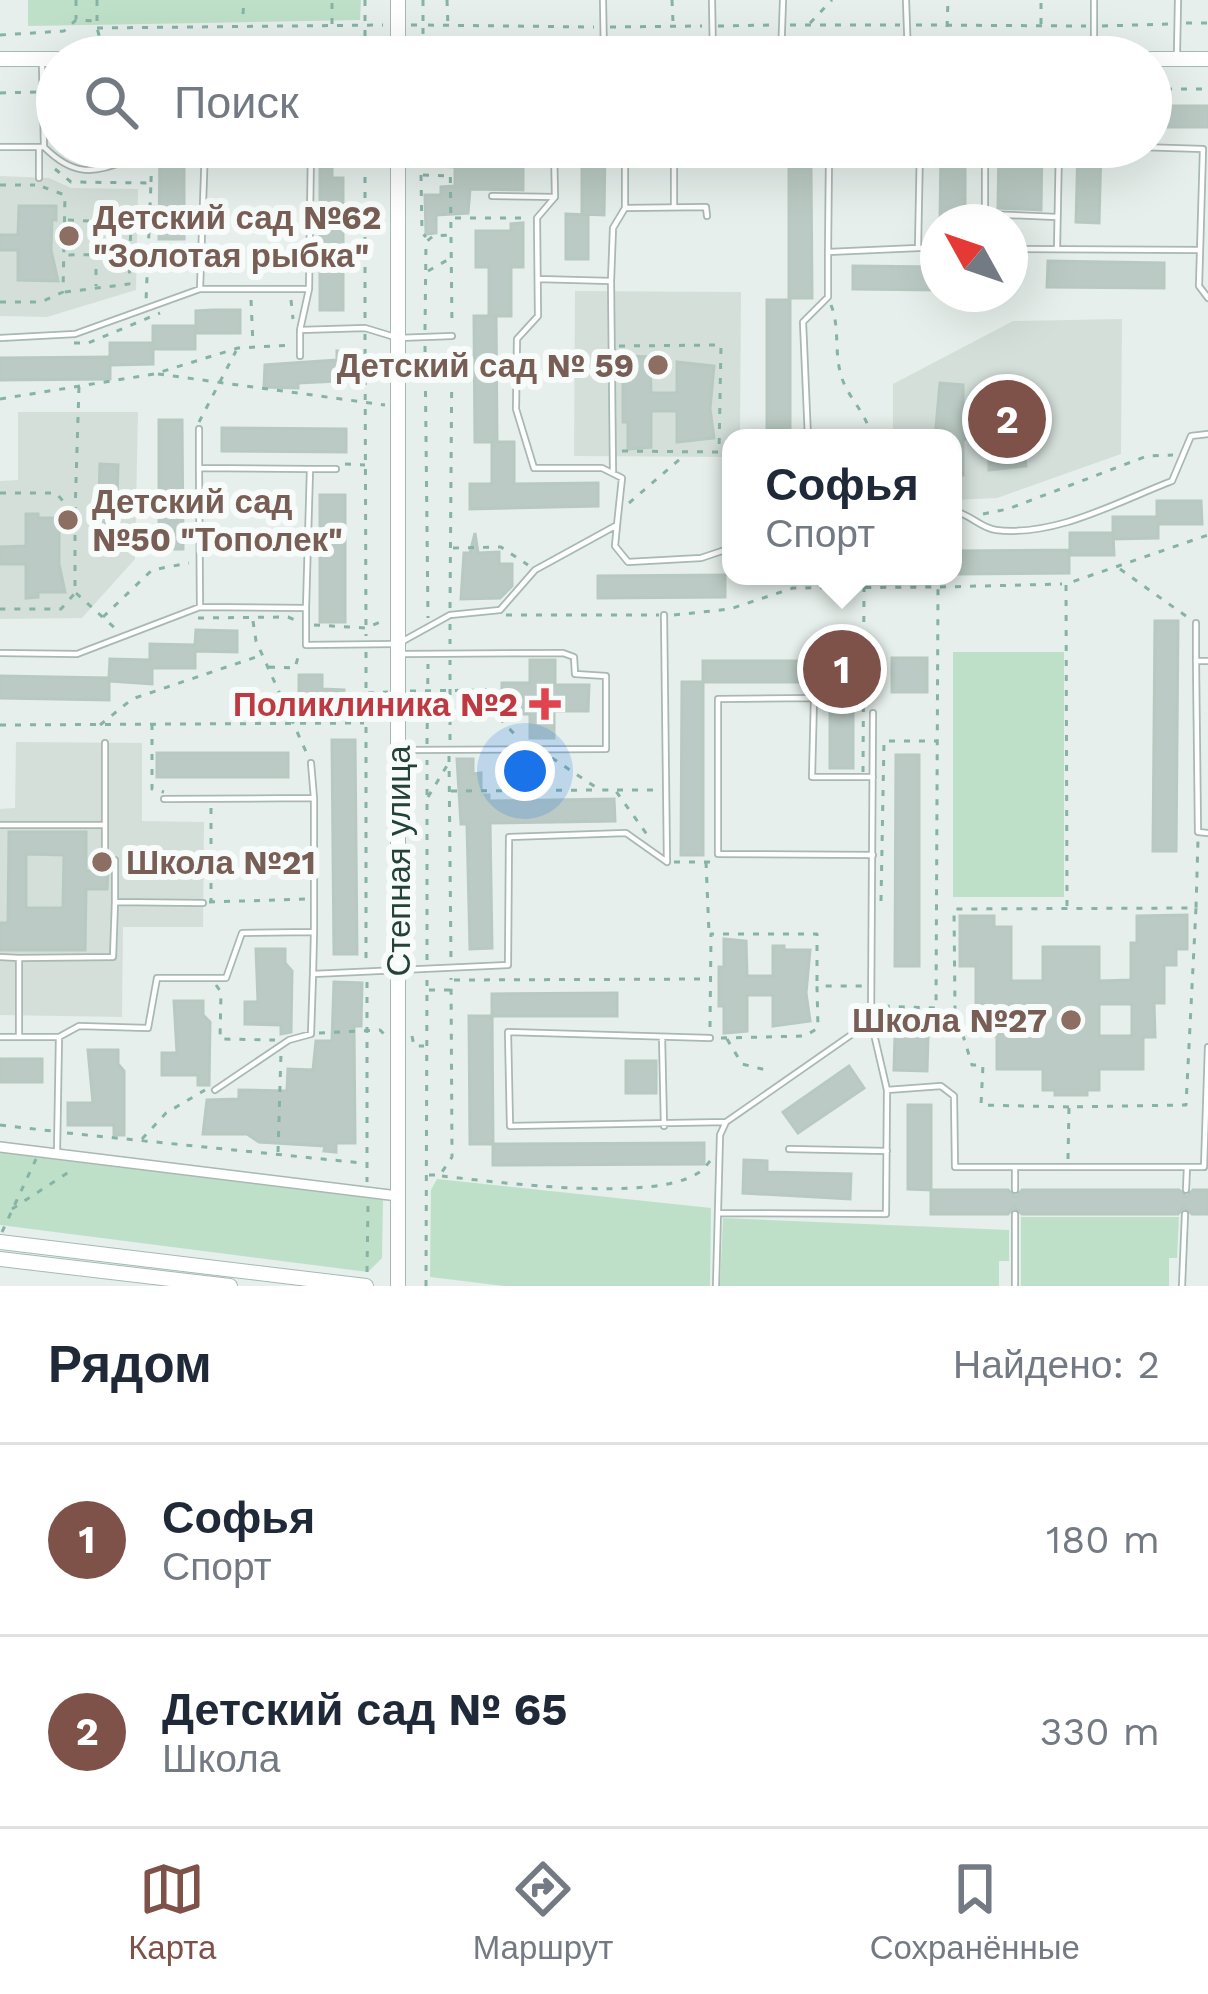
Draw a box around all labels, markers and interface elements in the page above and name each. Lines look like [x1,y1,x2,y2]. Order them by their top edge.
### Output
search box [36,36,1172,168]
icon: search [78,69,144,135]
text: Поиск [174,76,299,129]
place label: Детский сад №62 "Золотая рыбка" [93,198,381,275]
north arrow [920,204,1028,312]
marker: Детский сад №62 "Золотая рыбка" [56,223,82,249]
place label: Детский сад № 59 [337,346,634,385]
marker: Детский сад № 59 [645,352,671,378]
pin: 2 [968,374,1046,464]
popup [722,429,962,585]
text: Софья [765,458,919,511]
place label: Детский сад №50 "Тополек" [92,482,343,559]
marker: Детский сад №50 "Тополек" [55,507,81,533]
text: Спорт [765,511,875,556]
pin: 1 [803,624,881,714]
place label: Поликлиника №2 [233,685,518,724]
marker: Поликлиника №2 [529,688,561,720]
your location [495,741,555,801]
street label: Степная улица [379,745,418,977]
place label: Школа №21 [126,843,316,882]
marker: Школа №21 [89,849,115,875]
place label: Школа №27 [852,1001,1047,1040]
marker: Школа №27 [1058,1007,1084,1033]
text: Рядом [48,1335,212,1394]
text: Найдено: 2 [953,1342,1160,1387]
text: Софья [162,1491,315,1544]
text: 1 [79,1517,95,1562]
text: 180 m [1046,1517,1160,1562]
text: Спорт [162,1544,272,1589]
text: Детский сад № 65 [162,1683,567,1736]
text: 2 [75,1709,99,1754]
text: 330 m [1040,1709,1160,1754]
text: Школа [162,1736,281,1781]
tab: Карта [128,1856,216,1967]
tab: Маршрут [473,1856,613,1967]
tab: Сохранённые [870,1856,1080,1967]

